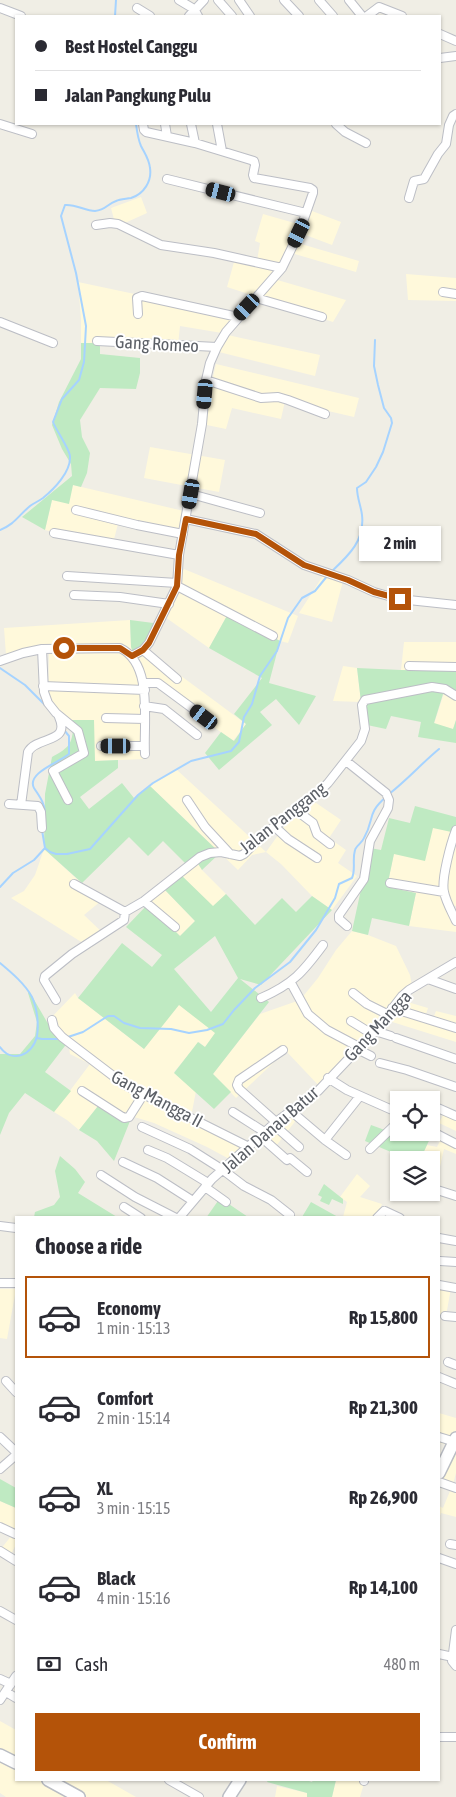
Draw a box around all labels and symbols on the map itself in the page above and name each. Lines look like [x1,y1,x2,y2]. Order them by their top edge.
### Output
car [204,181,237,203]
car [285,216,312,250]
car [231,291,262,323]
street label: Gang Romeo [115,331,199,356]
car [196,378,213,410]
car [181,478,200,510]
callout: 2 min [359,526,441,562]
route end [389,588,411,610]
route start [53,637,75,659]
car [187,702,220,732]
car [101,739,131,754]
street label: Jalan Panggang [235,777,330,858]
street label: Gang Mangga [340,986,416,1065]
street label: Gang Mangga II [108,1066,207,1131]
street label: Jalan Danau Batur [217,1081,323,1177]

